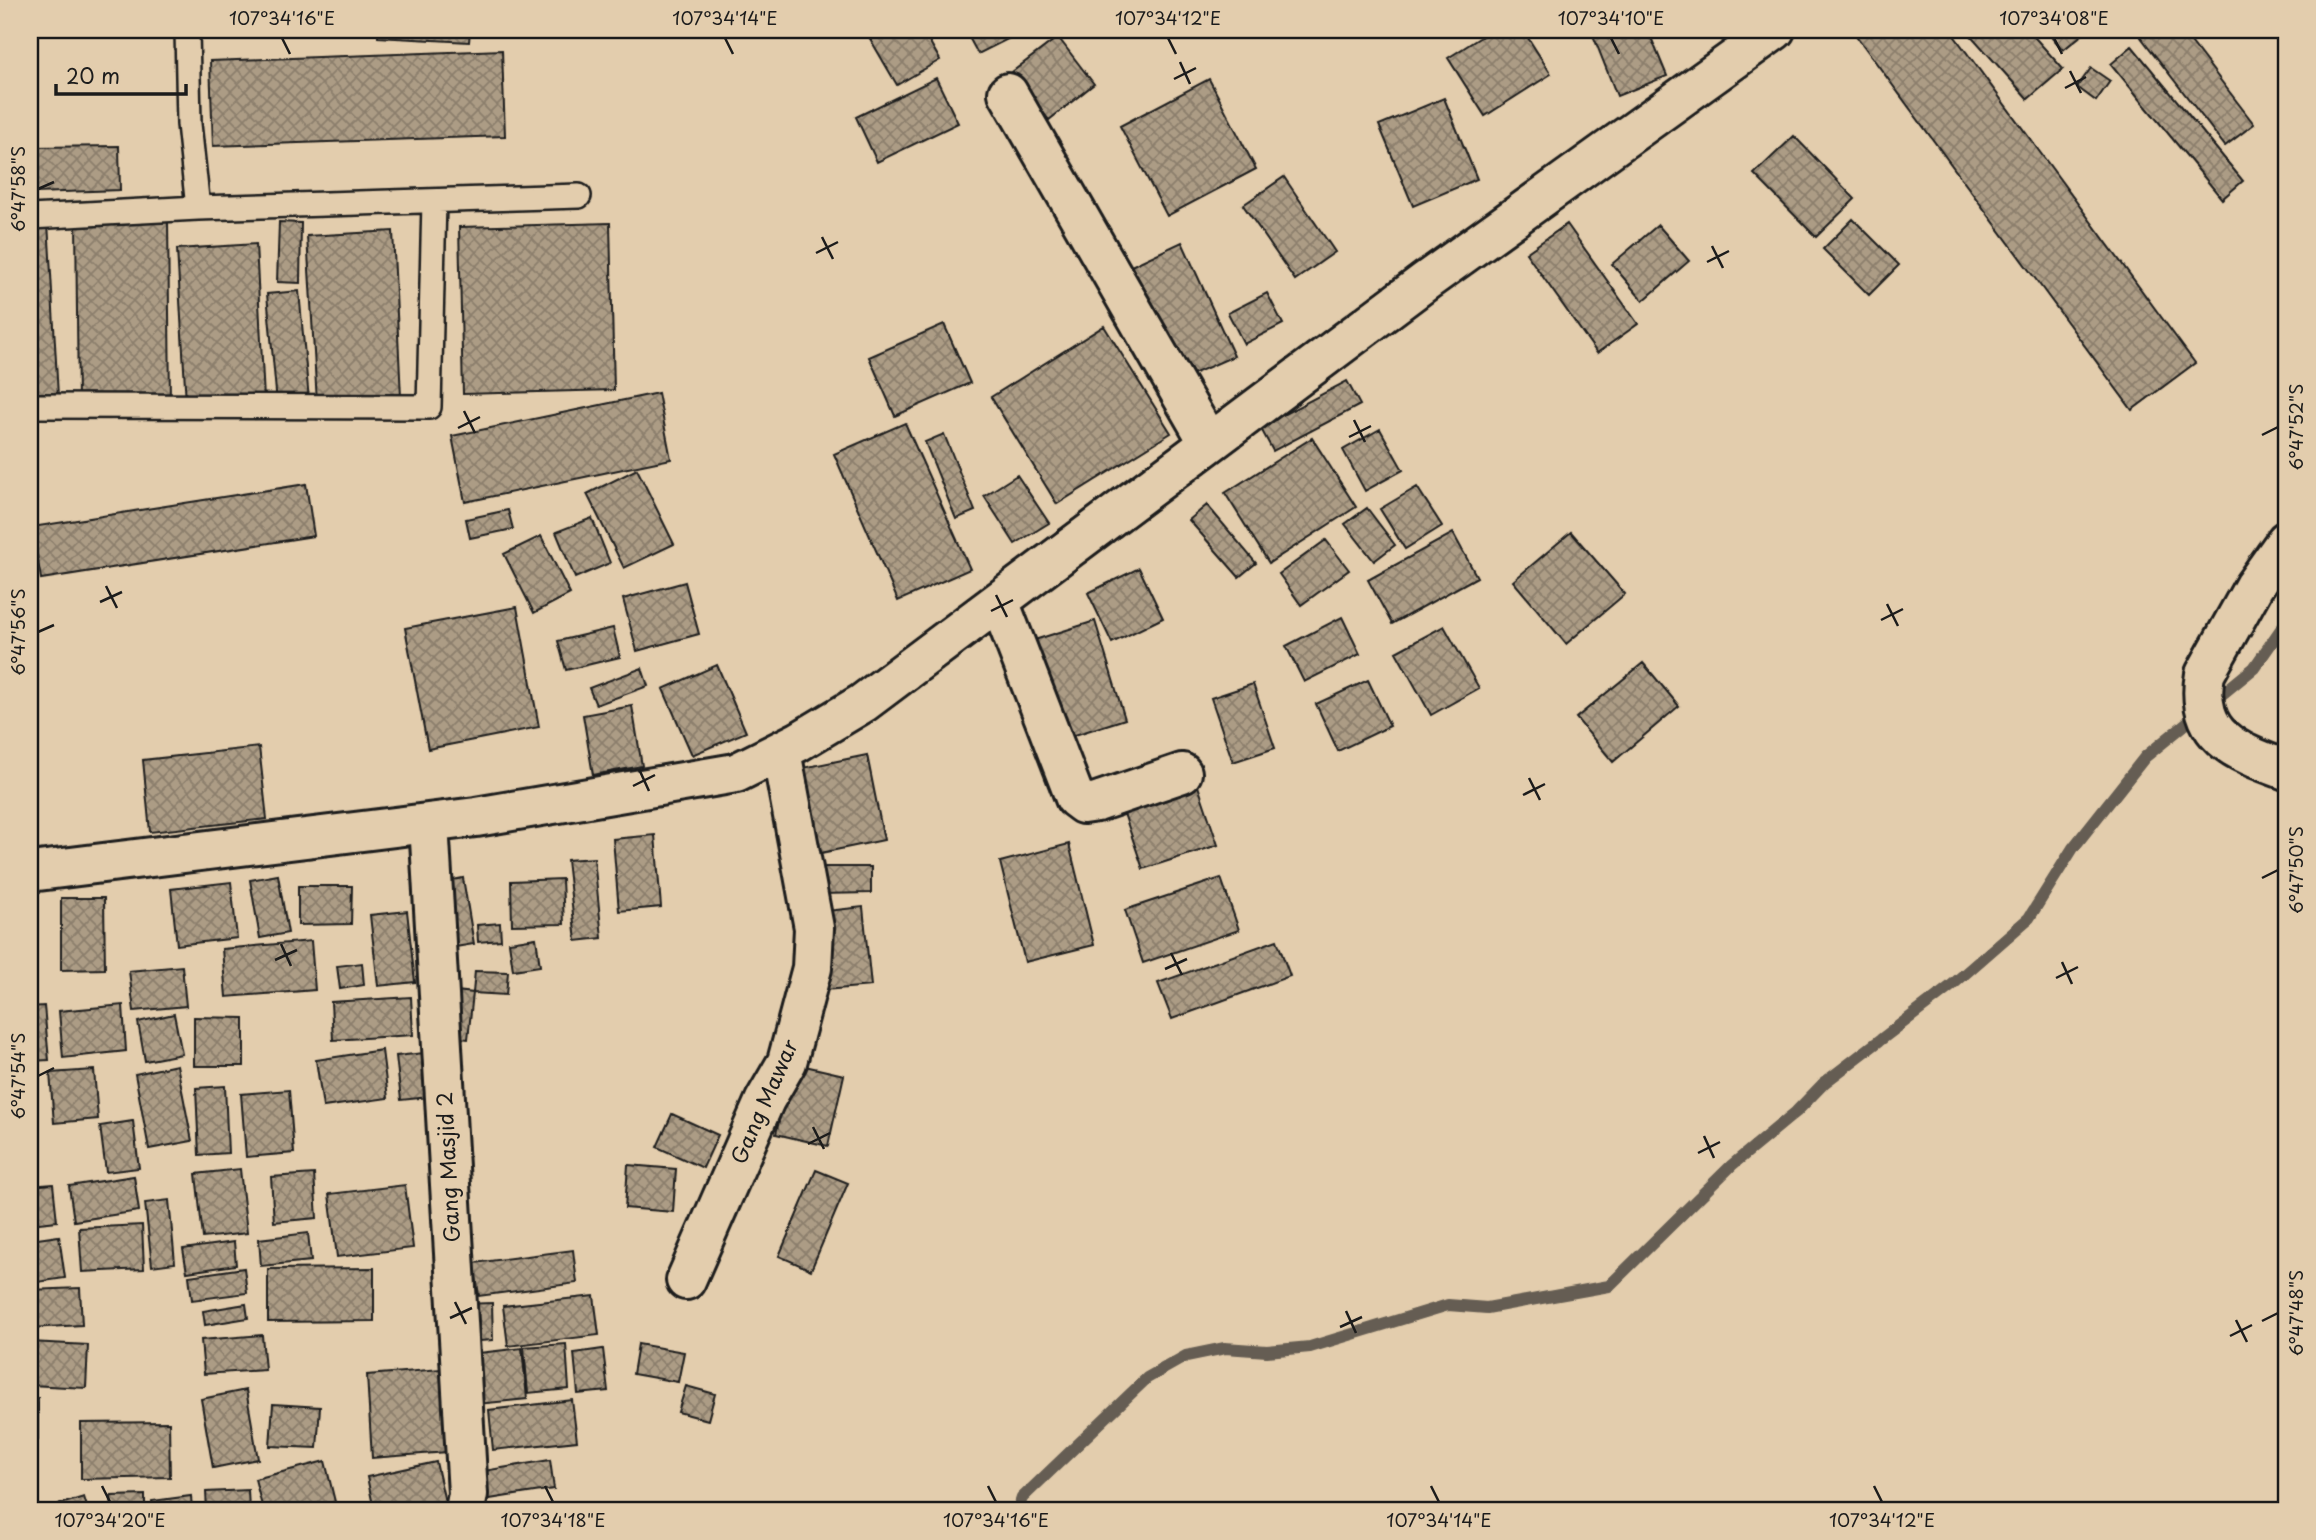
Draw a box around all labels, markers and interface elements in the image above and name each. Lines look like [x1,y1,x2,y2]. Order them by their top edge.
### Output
text: 107°34'16"E [229,4,335,31]
text: 107°34'14"E [672,4,778,31]
text: 107°34'12"E [1115,4,1221,31]
text: 107°34'10"E [1558,4,1664,31]
text: 107°34'08"E [1999,4,2109,31]
scale bar [56,52,186,96]
text: 20 m [66,59,120,91]
text: 6°47'58"S [4,146,31,232]
text: 6°47'52"S [2282,383,2309,471]
text: 6°47'56"S [4,588,31,676]
text: 6°47'50"S [2282,826,2309,914]
text: 6°47'54"S [4,1033,31,1119]
street label: Gang Mawar [721,1033,805,1169]
street label: Gang Masjid 2 [427,1091,467,1243]
text: 6°47'48"S [2282,1270,2309,1356]
text: 107°34'20"E [54,1506,166,1533]
text: 107°34'18"E [501,1506,605,1533]
text: 107°34'16"E [943,1506,1049,1533]
text: 107°34'14"E [1386,1506,1492,1533]
text: 107°34'12"E [1829,1506,1935,1533]

